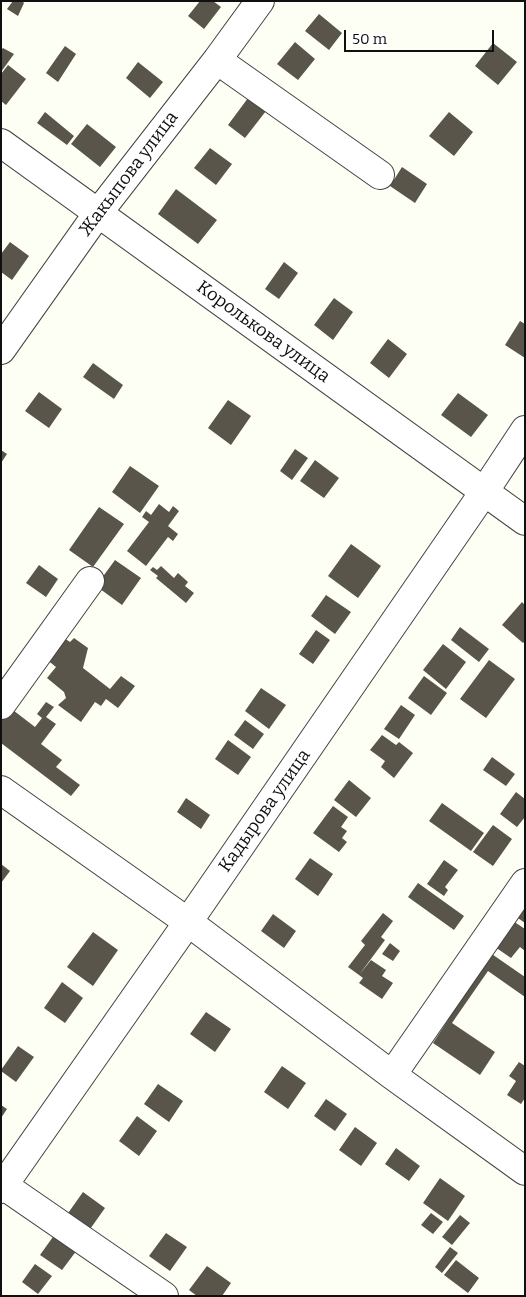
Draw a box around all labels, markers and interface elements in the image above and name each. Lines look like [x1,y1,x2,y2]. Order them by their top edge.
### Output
scale bar [346,20,496,52]
text: 50 m [352,30,387,48]
street label: Жакыпова улица [75,107,183,241]
street label: Королькова улица [192,276,334,388]
street label: Кадырова улица [215,745,315,877]

